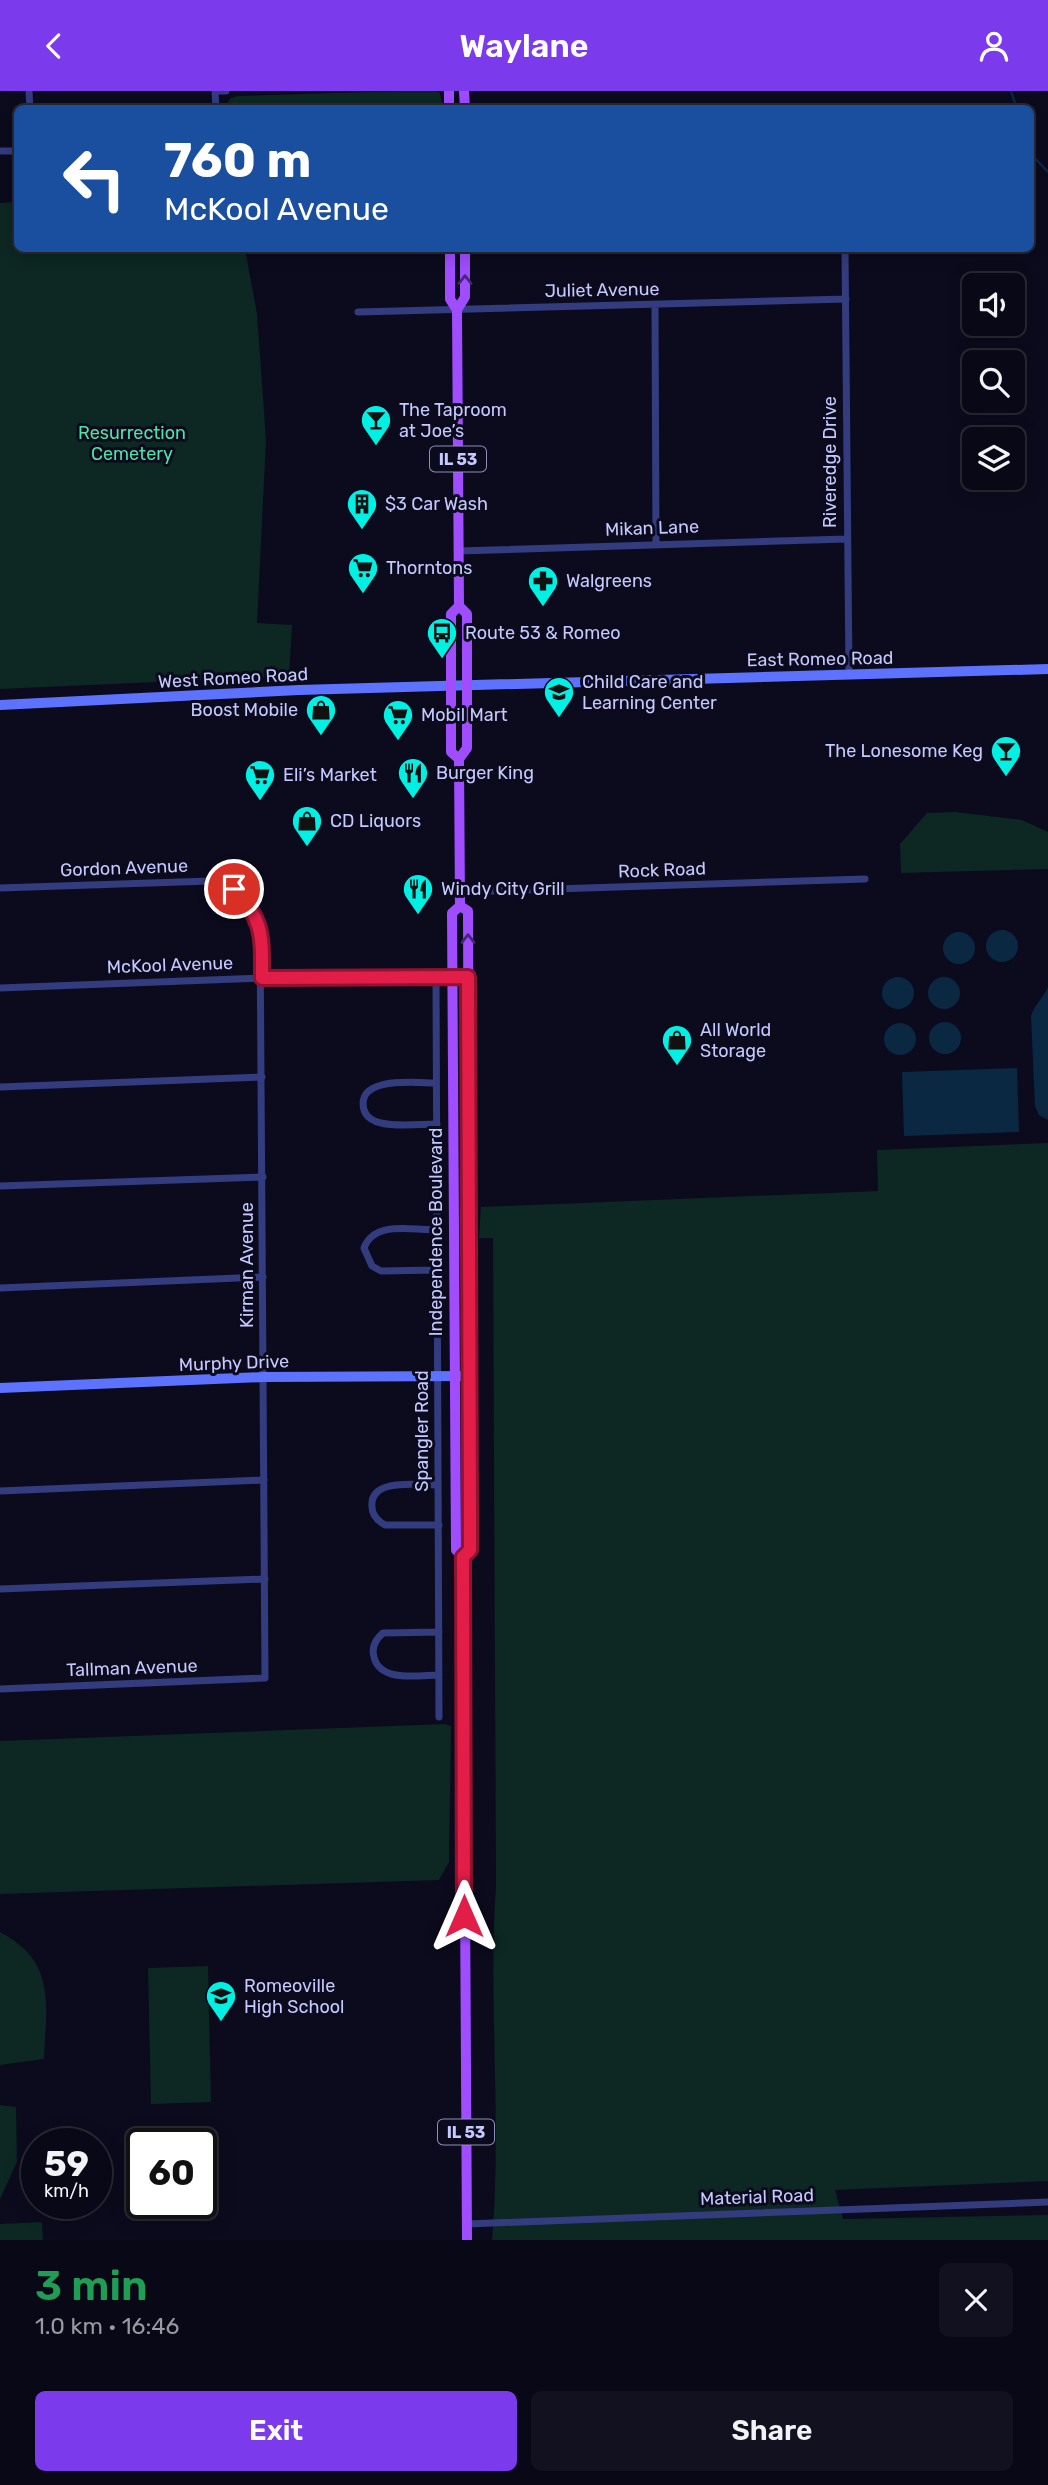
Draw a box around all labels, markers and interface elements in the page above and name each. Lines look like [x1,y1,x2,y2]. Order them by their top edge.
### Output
icon: back [35,27,73,65]
text: Waylane [460,27,588,65]
icon: person [975,27,1013,65]
text: 760 m [164,131,311,189]
icon: left [49,133,140,224]
text: McKool Avenue [164,190,389,228]
map controls [962,273,1025,490]
button: sound [962,273,1025,336]
one-way arrow [457,275,473,285]
street label: Juliet Avenue [544,278,660,302]
button: search [962,350,1025,413]
street label: Riveredge Drive [819,396,841,528]
place label: The Taproom at Joe’s [399,399,507,442]
bar icon: The Taproom at Joe’s [359,403,393,447]
park label: Resurrection Cemetery [78,422,186,465]
button: layers [962,427,1025,490]
road number: IL 53 [430,447,486,471]
building icon: $3 Car Wash [345,487,379,531]
place label: $3 Car Wash [385,493,488,515]
street label: Mikan Lane [605,515,699,541]
supermarket icon: Thorntons [346,551,380,595]
place label: Thorntons [386,557,472,579]
pharmacy icon: Walgreens [526,564,560,608]
place label: Walgreens [566,570,652,592]
bus stop icon: Route 53 & Romeo [425,616,459,660]
place label: Route 53 & Romeo [465,622,621,644]
street label: East Romeo Road [746,647,894,671]
street label: West Romeo Road [157,663,309,693]
place label: Child Care and Learning Center [582,671,717,714]
school or university icon: Child Care and Learning Center [542,675,576,719]
shop icon: Boost Mobile [304,693,338,737]
supermarket icon: Mobil Mart [381,698,415,742]
place label: Boost Mobile [191,699,298,721]
place label: Mobil Mart [421,704,508,726]
bar icon: The Lonesome Keg [989,734,1023,778]
place label: The Lonesome Keg [825,740,983,762]
restaurant icon: Burger King [396,756,430,800]
supermarket icon: Eli’s Market [243,758,277,802]
place label: Burger King [436,762,534,784]
place label: Eli’s Market [283,764,377,786]
shop icon: CD Liquors [290,804,324,848]
place label: CD Liquors [330,810,421,832]
street label: Gordon Avenue [60,855,188,881]
street label: Rock Road [618,857,706,883]
pin [204,859,264,919]
icon: arrive [215,870,253,908]
restaurant icon: Windy City Grill [401,872,435,916]
place label: Windy City Grill [441,878,565,900]
one-way arrow [460,933,476,944]
street label: McKool Avenue [106,952,234,978]
place label: All World Storage [700,1019,771,1062]
shop icon: All World Storage [660,1023,694,1067]
street label: Independence Boulevard [425,1128,447,1336]
street label: Kirman Avenue [236,1202,258,1328]
street label: Murphy Drive [178,1350,290,1376]
street label: Spangler Road [411,1370,433,1492]
street label: Tallman Avenue [66,1655,198,1681]
position arrow [427,1879,501,1953]
place label: Romeoville High School [244,1975,344,2018]
school or university icon: Romeoville High School [204,1979,238,2023]
road number: IL 53 [438,2119,494,2145]
speed limit sign: 60 [126,2128,217,2219]
text: 59 [44,2143,89,2185]
text: km/h [44,2180,89,2202]
street label: Material Road [700,2184,814,2210]
text: 3 min [35,2261,148,2311]
button: close [939,2263,1013,2337]
text: 1.0 km · 16:46 [35,2312,179,2340]
button: Exit [35,2391,517,2471]
button: Share [531,2391,1013,2471]

